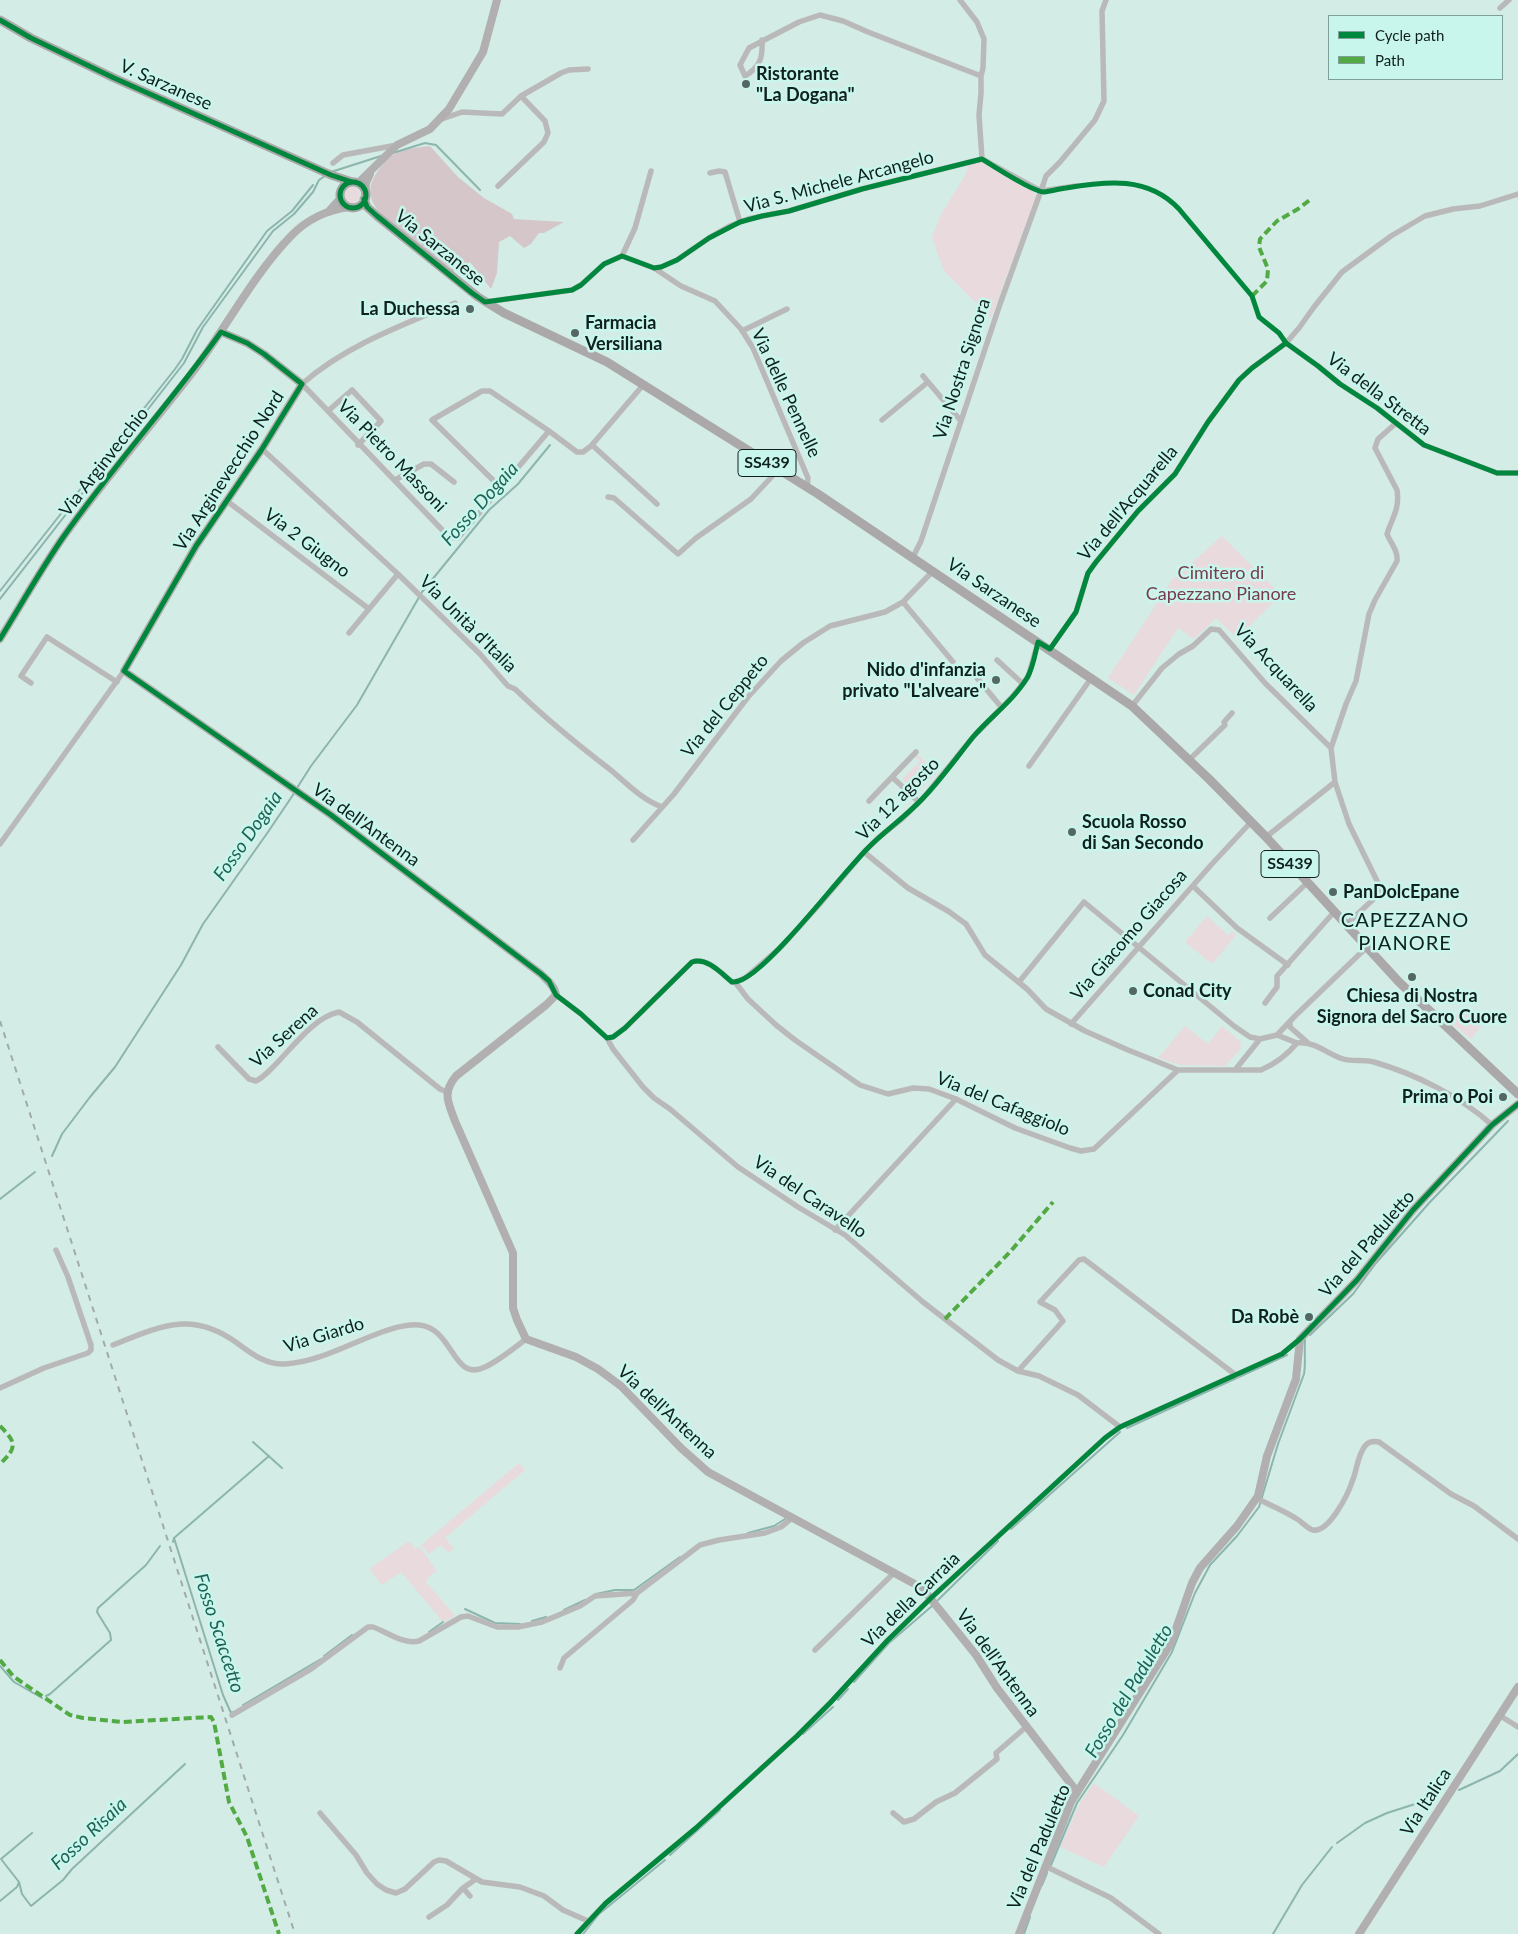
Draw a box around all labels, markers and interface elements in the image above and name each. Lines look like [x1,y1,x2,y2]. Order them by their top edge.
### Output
legend [1328,15,1503,80]
text: Cycle path [1375,26,1444,44]
text: Path [1375,51,1405,69]
street label: V. Sarzanese [116,55,216,115]
place label: Ristorante "La Dogana" [756,63,855,106]
marker: Ristorante "La Dogana" [740,78,752,90]
street label: Via S. Michele Arcangelo [742,146,936,218]
street label: Via Sarzanese [391,205,489,291]
street label: Via Nostra Signora [929,296,995,442]
place label: La Duchessa [360,298,460,320]
marker: La Duchessa [464,303,476,315]
place label: Farmacia Versiliana [585,312,662,354]
street label: Via delle Pennelle [747,325,825,461]
marker: Farmacia Versiliana [569,327,581,339]
street label: Via della Stretta [1323,348,1435,440]
street label: Via Arginevecchio Nord [169,387,289,555]
street label: Via Pietro Massoni [333,395,451,517]
street label: Via Arginvecchio [55,403,153,521]
street label: Via dell'Acquarella [1074,441,1182,565]
road number: SS439 [738,449,796,476]
water label: Fosso Dogaia [437,458,523,550]
street label: Via 2 Giugno [260,504,354,582]
street label: Via Sarzanese [943,554,1045,632]
park label: Cimitero di Capezzano Pianore [1146,562,1296,604]
street label: Via Unità d'Italia [415,571,521,677]
street label: Via Acquarella [1230,619,1322,717]
street label: Via del Ceppeto [677,650,773,762]
place label: Nido d'infanzia privato "L'alveare" [842,659,986,702]
marker: Nido d'infanzia privato "L'alveare" [990,674,1002,686]
street label: Via 12 agosto [852,753,944,845]
street label: Via dell'Antenna [308,779,424,871]
water label: Fosso Dogaia [209,787,287,885]
place label: Scuola Rosso di San Secondo [1082,811,1204,854]
marker: Scuola Rosso di San Secondo [1066,826,1078,838]
road number: SS439 [1261,851,1319,878]
street label: Via Giacomo Giacosa [1066,865,1192,1005]
place label: PanDolcEpane [1343,881,1459,903]
marker: PanDolcEpane [1327,886,1339,898]
district label: CAPEZZANO PIANORE [1340,909,1470,956]
marker: Chiesa di Nostra Signora del Sacro Cuore [1406,971,1418,983]
place label: Conad City [1143,980,1232,1002]
marker: Conad City [1127,985,1139,997]
place label: Chiesa di Nostra Signora del Sacro Cuore [1317,985,1507,1028]
street label: Via Serena [246,1000,322,1072]
street label: Via del Cafaggiolo [933,1067,1073,1141]
place label: Prima o Poi [1402,1086,1493,1108]
marker: Prima o Poi [1497,1091,1509,1103]
street label: Via del Caravello [749,1151,871,1243]
street label: Via del Paduletto [1315,1186,1419,1302]
place label: Da Robè [1231,1306,1299,1328]
marker: Da Robè [1303,1311,1315,1323]
street label: Via Giardo [281,1313,367,1357]
street label: Via dell'Antenna [613,1361,721,1463]
street label: Via della Carraia [858,1548,964,1652]
water label: Fosso Scaccetto [189,1570,249,1696]
street label: Via dell'Antenna [952,1605,1044,1721]
water label: Fosso del Paduletto [1080,1620,1178,1762]
street label: Via Italica [1396,1764,1456,1840]
street label: Via del Paduletto [1003,1781,1075,1913]
water label: Fosso Risaia [46,1793,132,1875]

